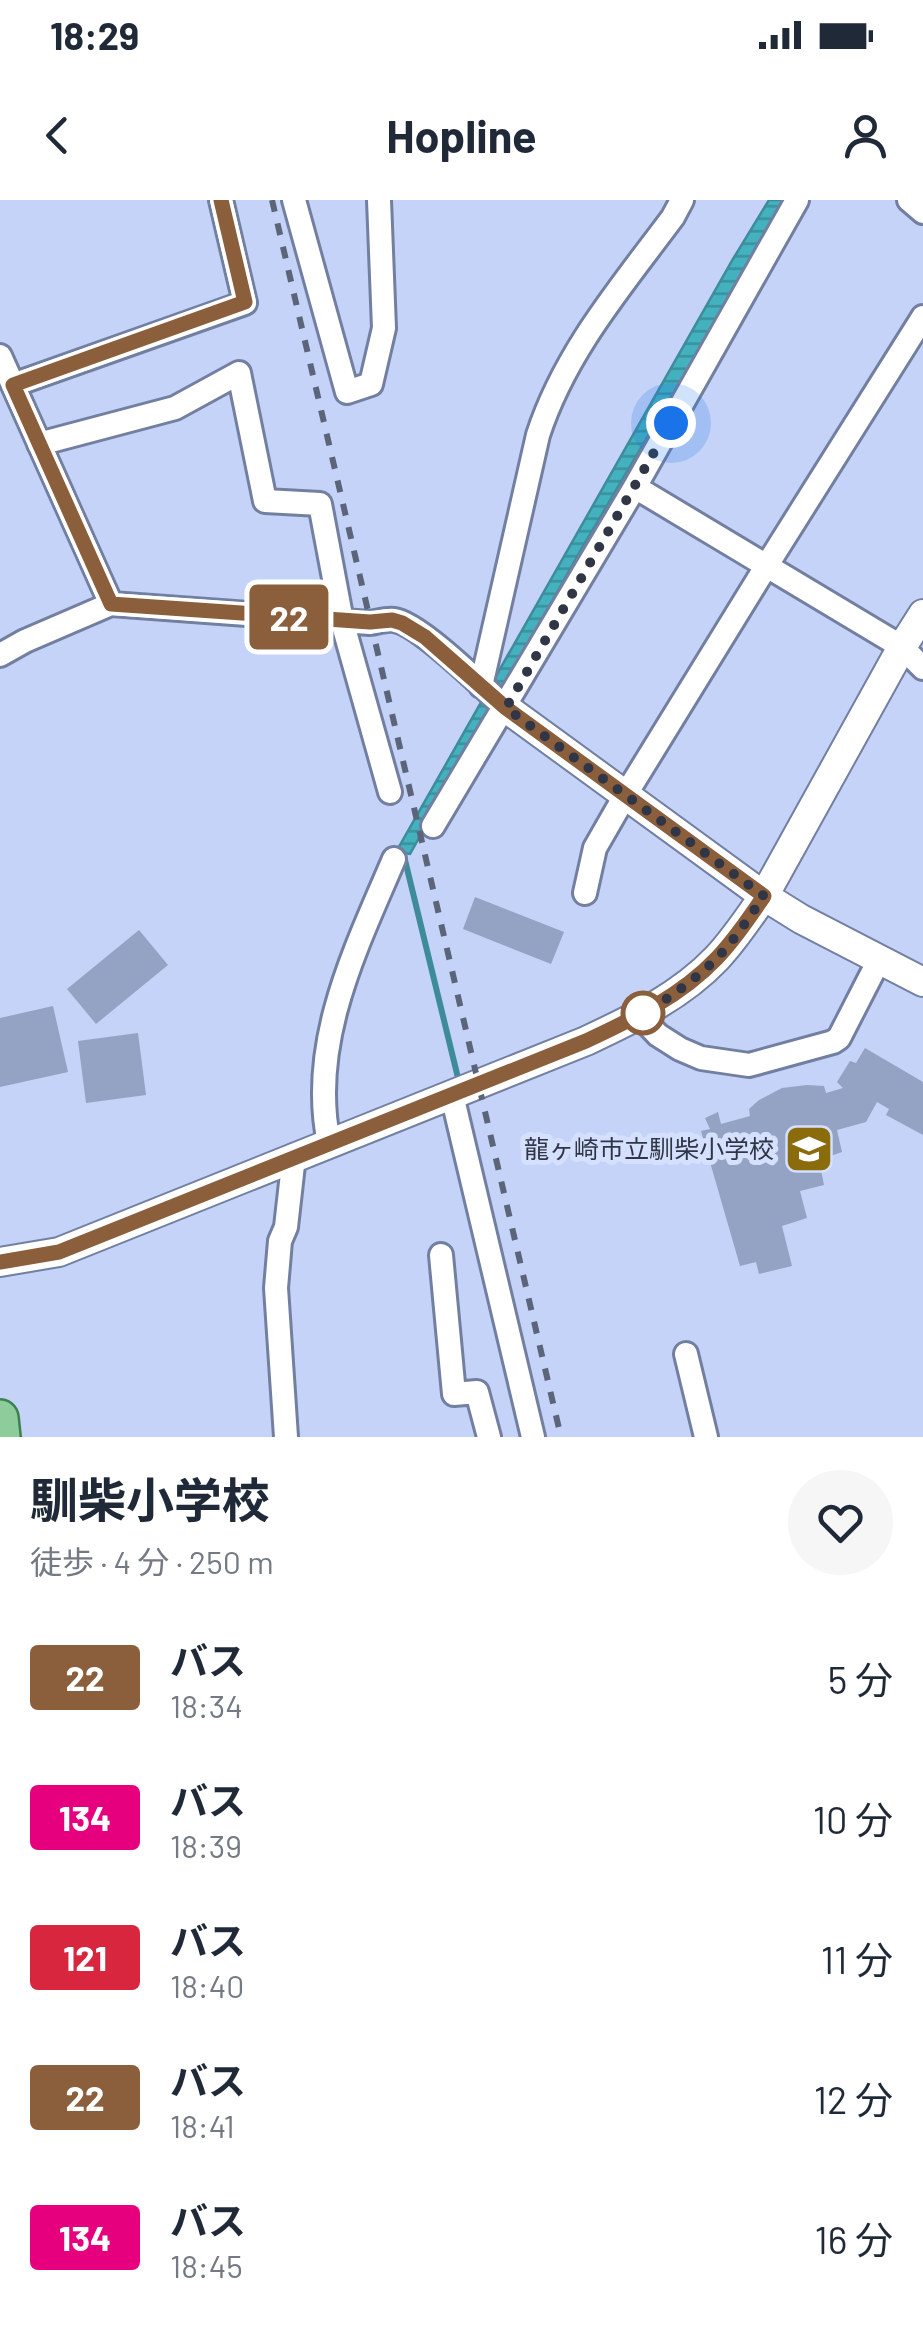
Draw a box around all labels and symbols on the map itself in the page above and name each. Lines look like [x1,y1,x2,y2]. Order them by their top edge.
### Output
your location [646,398,696,448]
line badge: 22 [244,584,334,650]
unlabelled marker [622,992,664,1034]
school or university icon: 龍ヶ崎市立馴柴小学校 [783,1123,835,1175]
place label: 龍ヶ崎市立馴柴小学校 [524,1133,774,1163]

